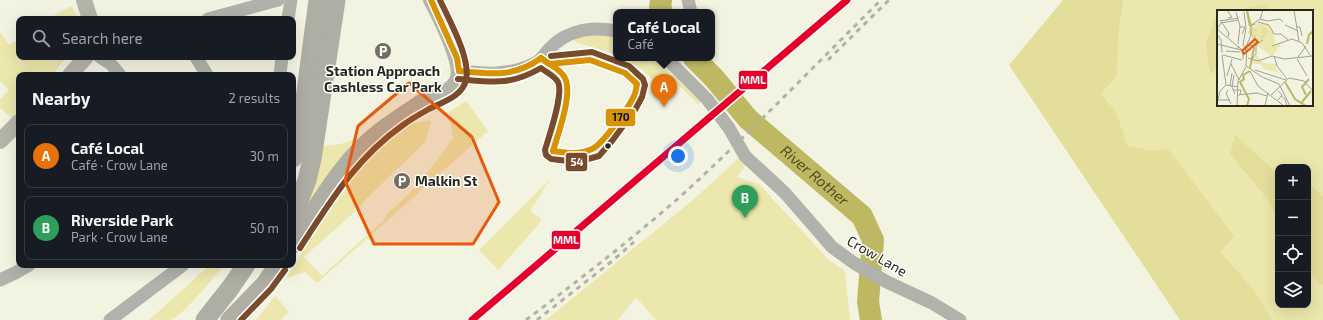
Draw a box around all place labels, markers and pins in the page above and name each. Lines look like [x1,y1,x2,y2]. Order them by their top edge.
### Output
parking icon: Station Approach Cashless Car Park [373,41,393,61]
place label: Station Approach Cashless Car Park [324,62,442,95]
pin: A [651,74,677,107]
unlabelled marker [603,141,613,151]
parking icon: Malkin St [392,171,412,191]
place label: Malkin St [415,172,478,189]
pin: B [732,185,758,218]

